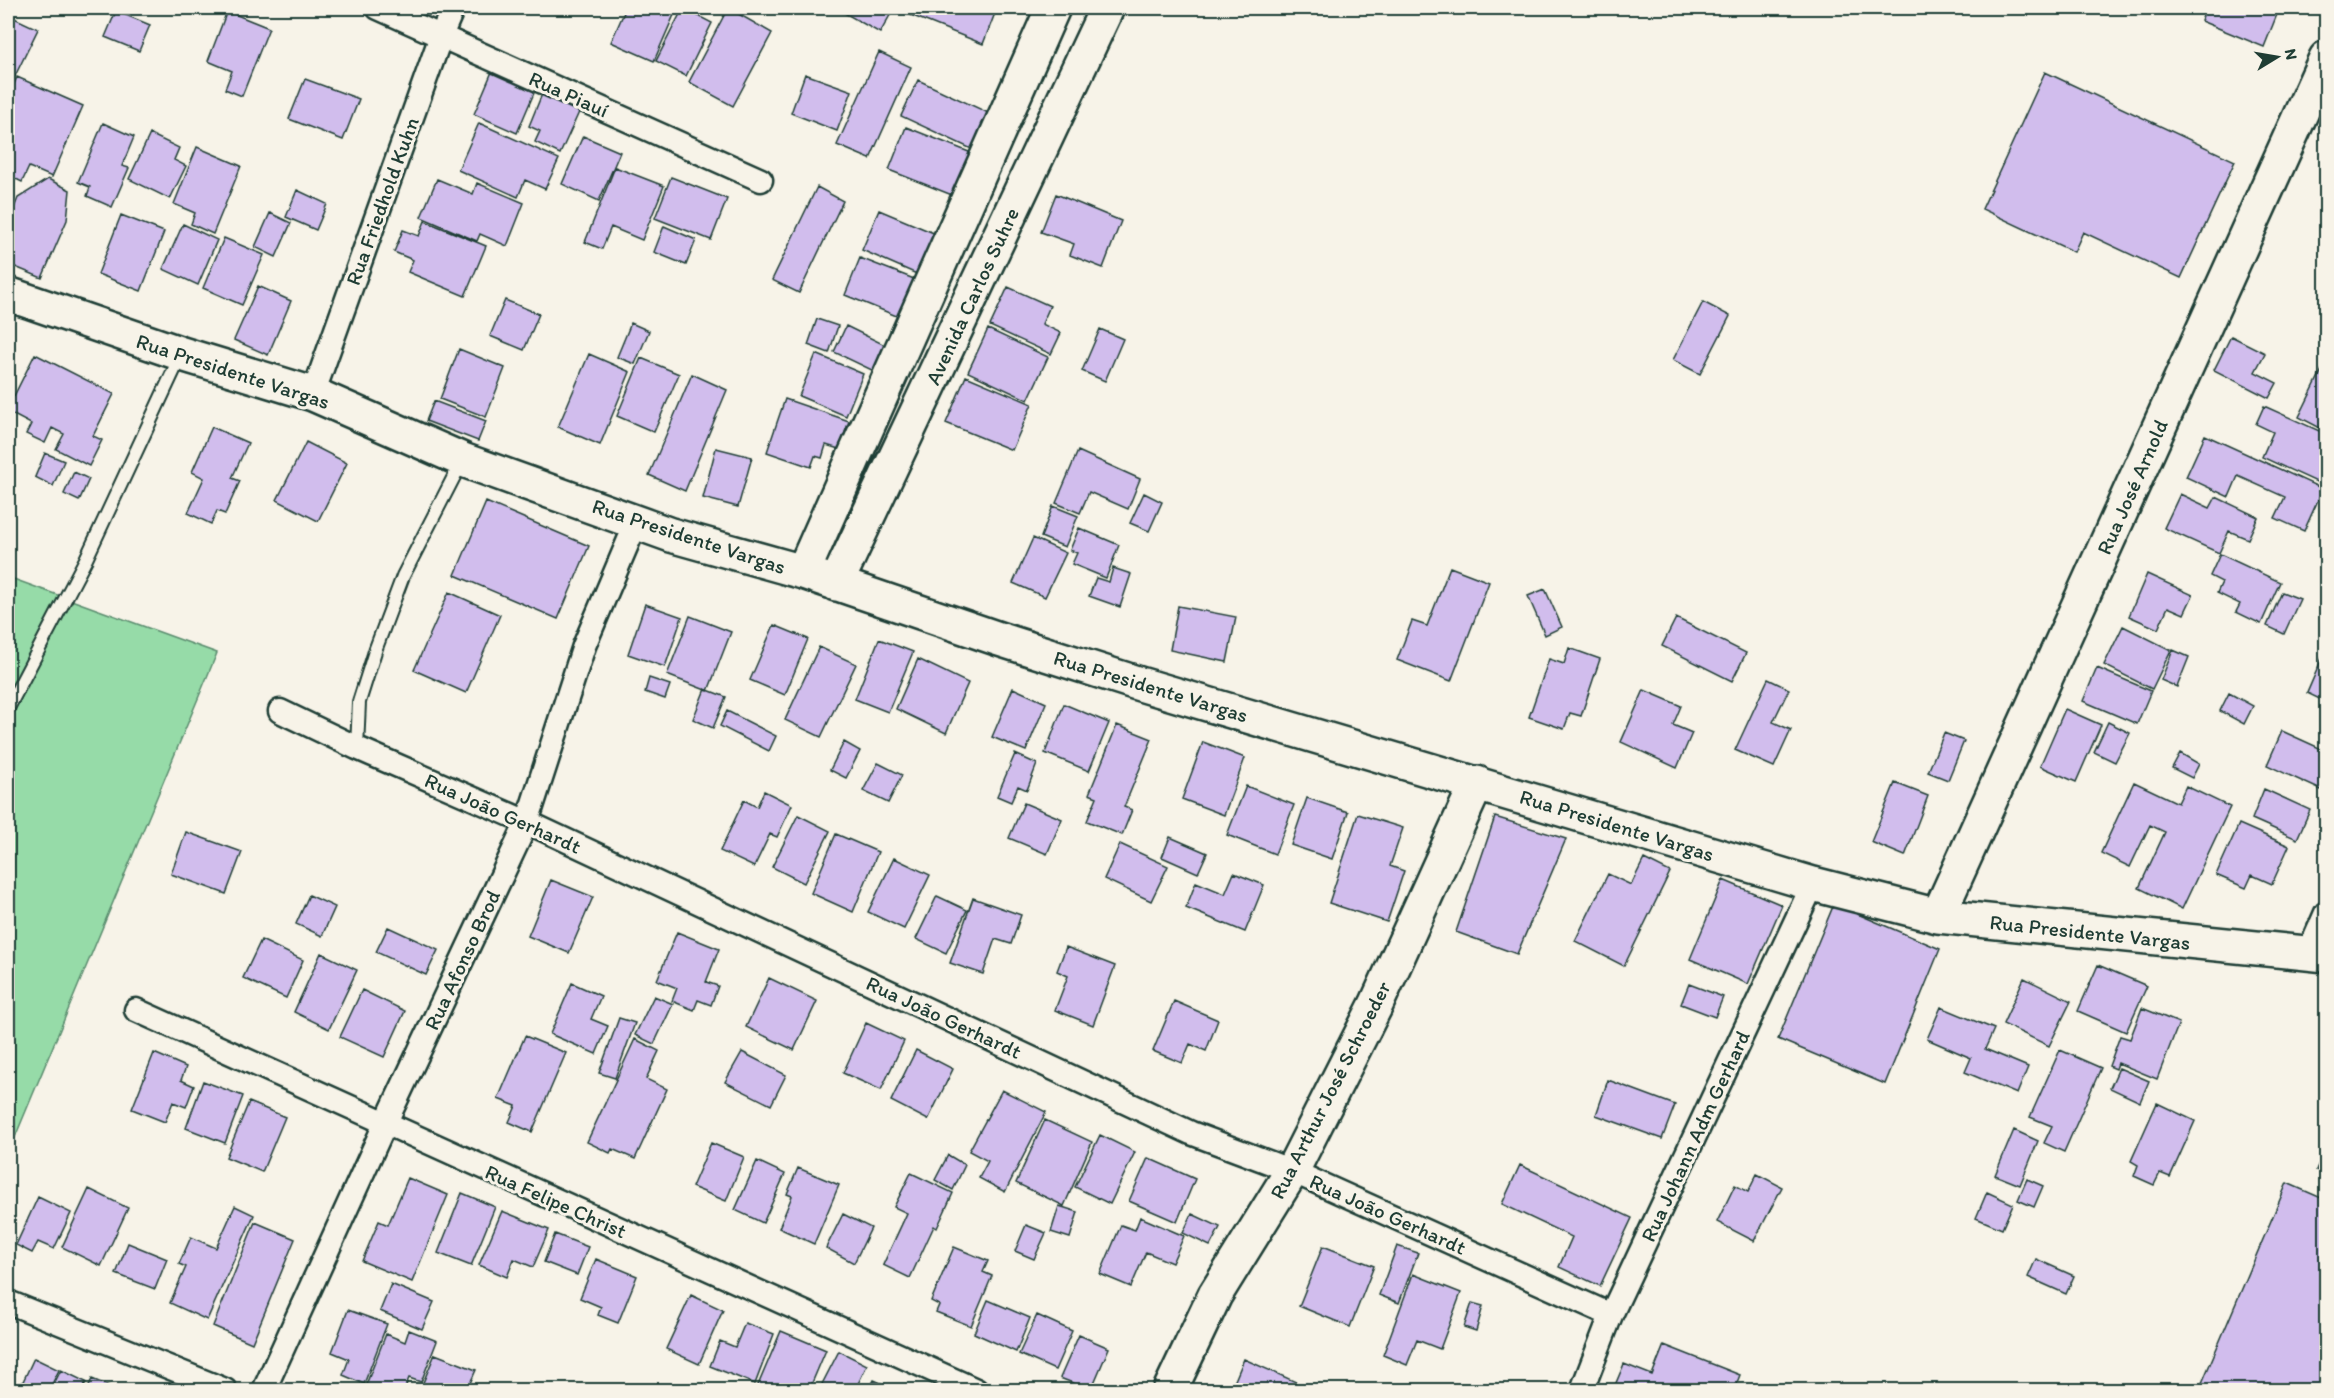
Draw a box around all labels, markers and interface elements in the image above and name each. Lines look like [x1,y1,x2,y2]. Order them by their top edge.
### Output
north arrow [2247,27,2307,87]
text: N [2281,47,2302,61]
street label: Rua Piauí [525,65,613,123]
street label: Rua Friedhold Kuhn [340,113,424,288]
street label: Avenida Carlos Suhre [920,203,1024,389]
street label: Rua Presidente Vargas [133,328,333,414]
street label: Rua José Arnold [2091,416,2173,558]
street label: Rua Presidente Vargas [589,493,789,579]
street label: Rua Presidente Vargas [1051,645,1251,727]
street label: Rua João Gerhardt [421,767,585,859]
street label: Rua Presidente Vargas [1517,784,1717,866]
street label: Rua Afonso Brod [419,886,505,1034]
street label: Rua Presidente Vargas [1988,909,2192,955]
street label: Rua João Gerhardt [862,970,1026,1064]
street label: Rua Arthur José Schroeder [1264,976,1396,1203]
street label: Rua Johann Adm Gerhard [1635,1026,1755,1246]
street label: Rua Felipe Christ [481,1159,631,1243]
street label: Rua João Gerhardt [1306,1168,1470,1260]

